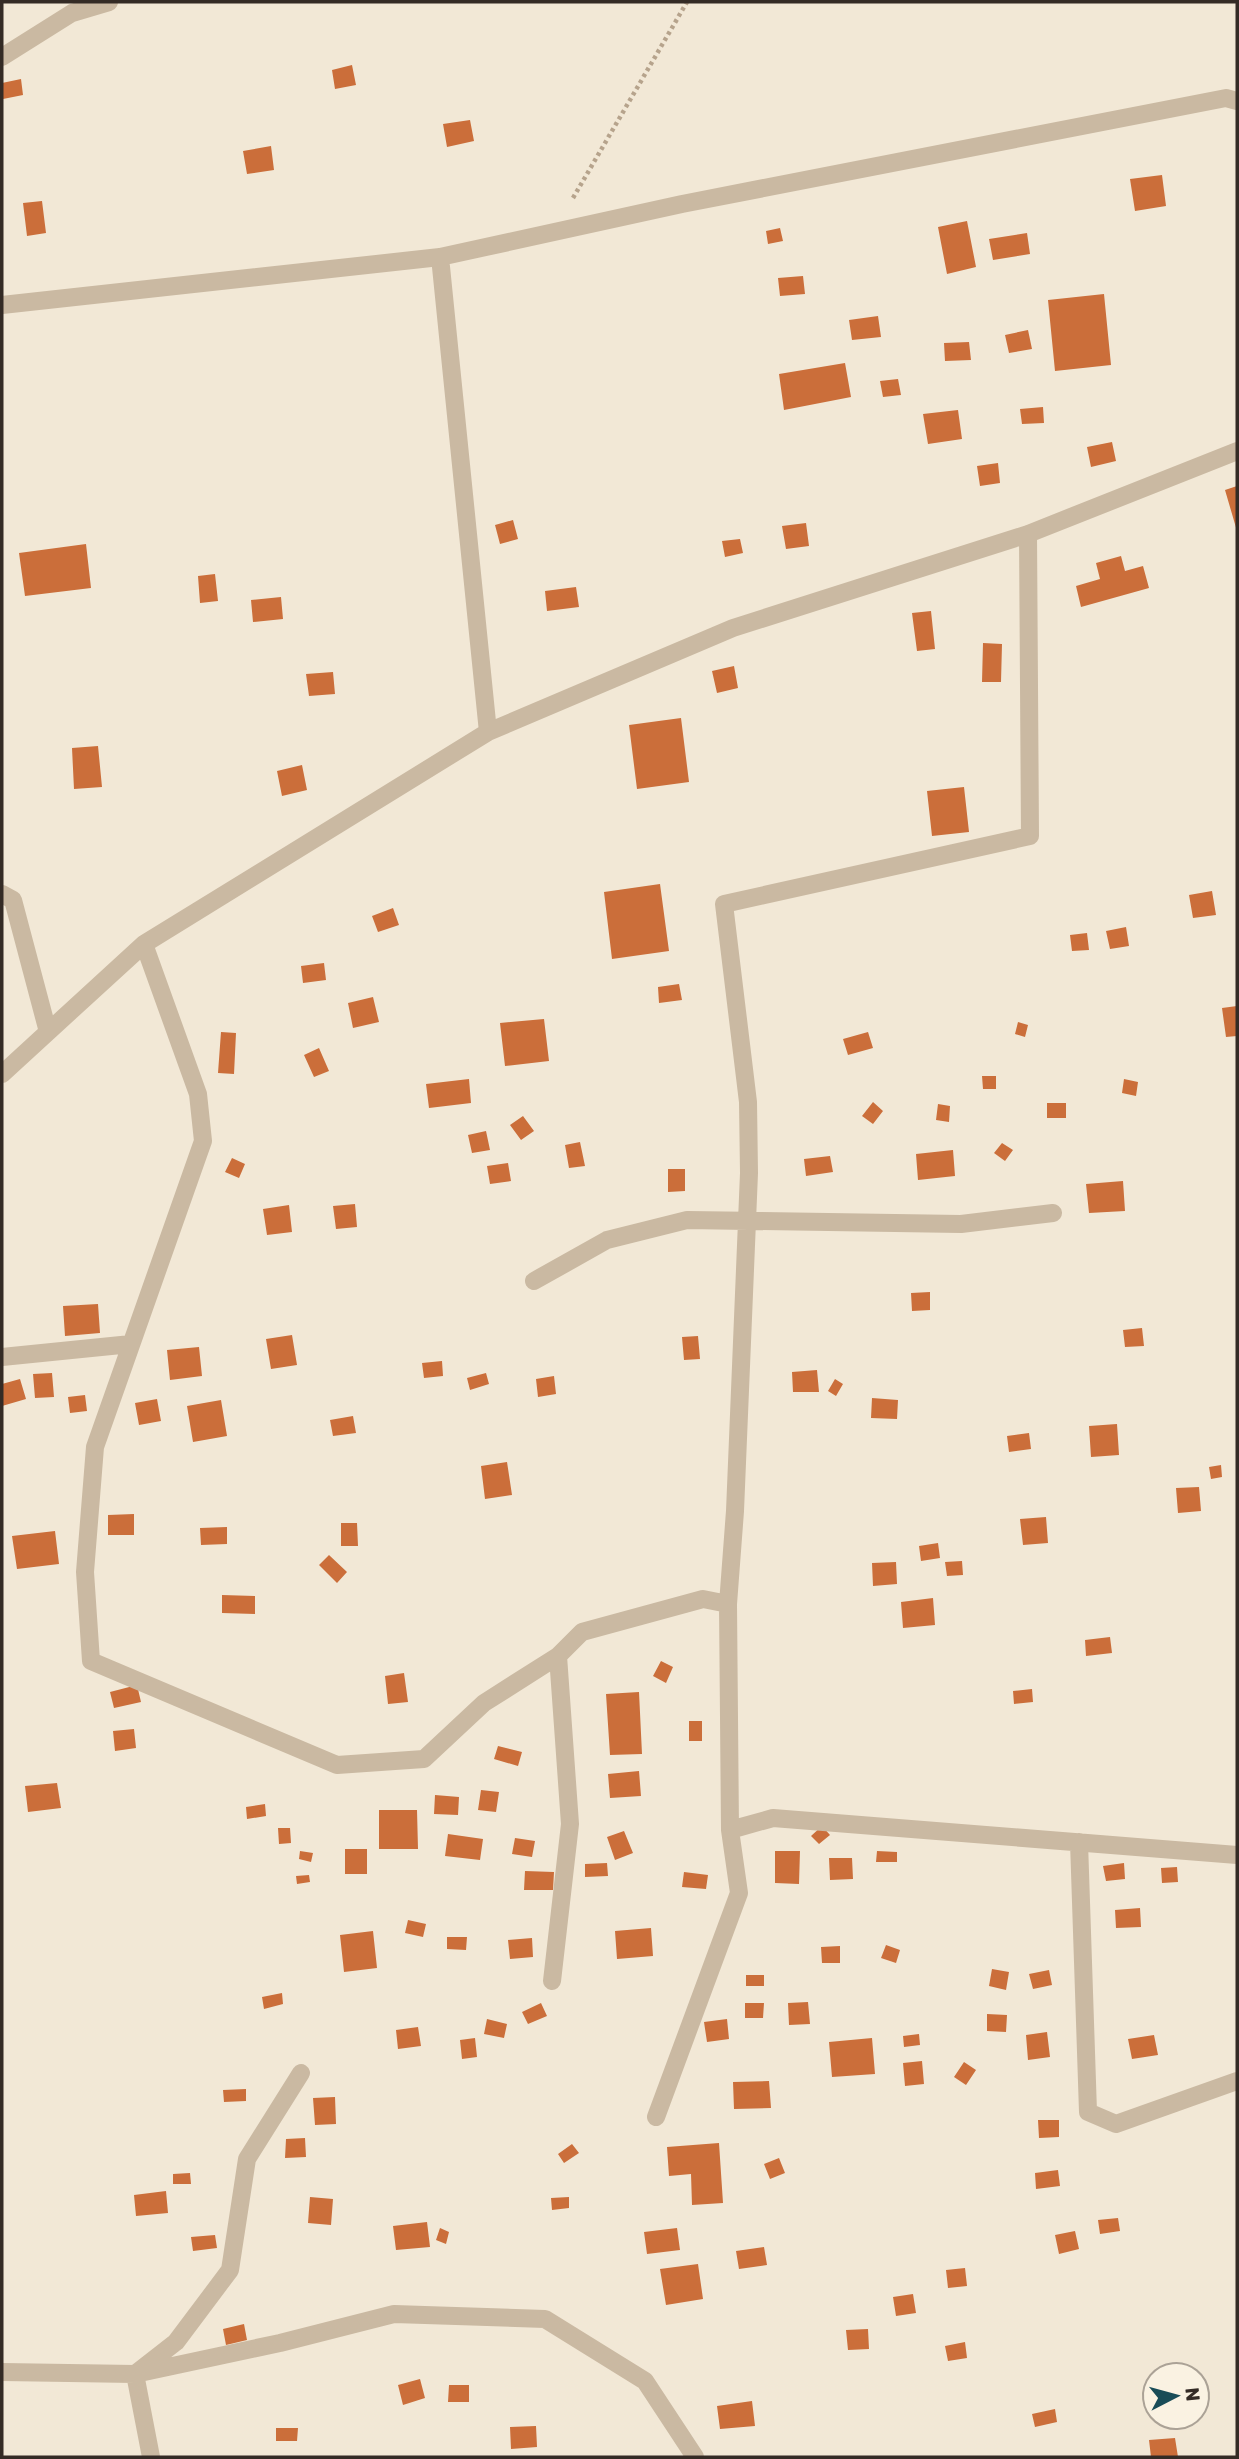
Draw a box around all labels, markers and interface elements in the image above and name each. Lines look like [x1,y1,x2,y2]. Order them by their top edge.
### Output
north arrow [1141,2361,1211,2431]
text: N [1180,2386,1205,2402]

